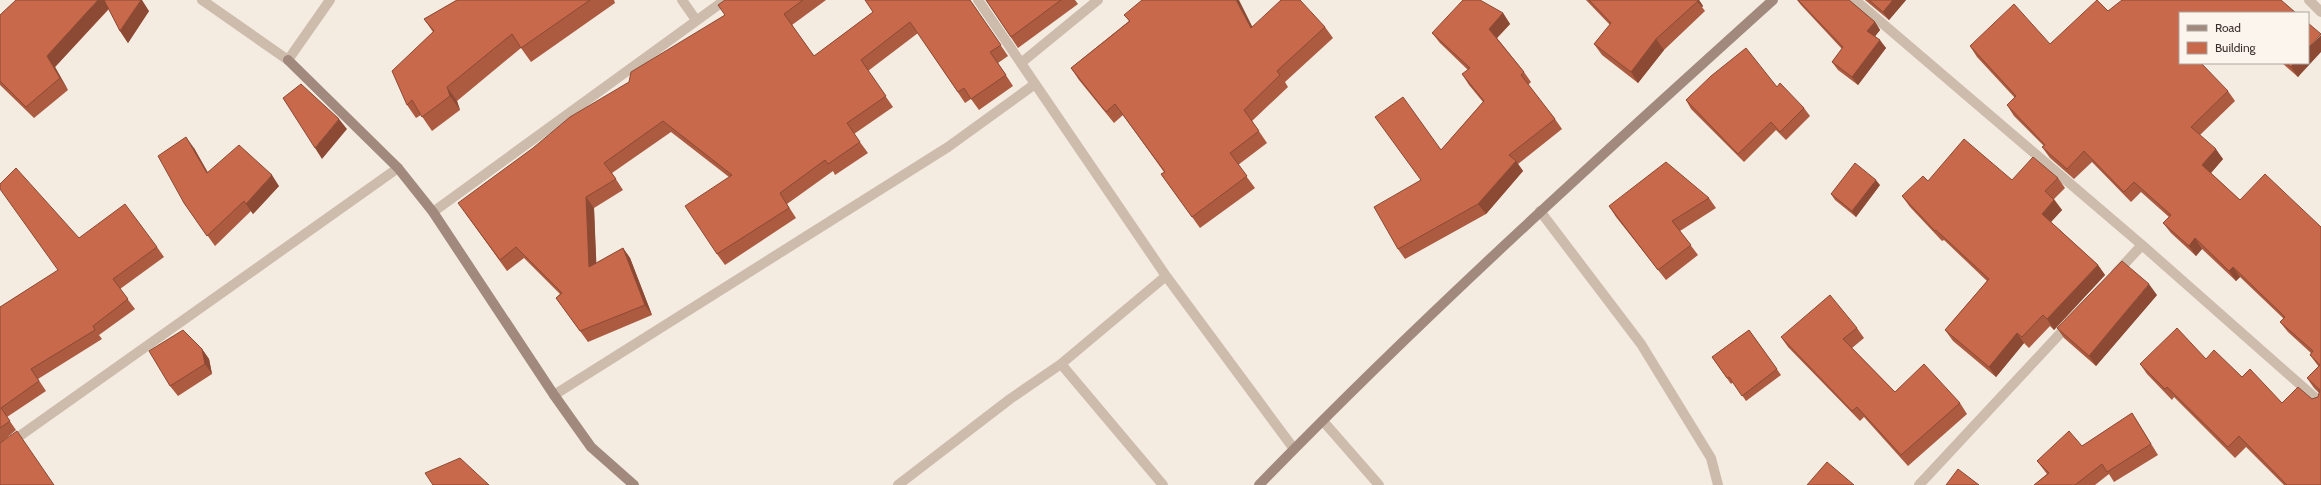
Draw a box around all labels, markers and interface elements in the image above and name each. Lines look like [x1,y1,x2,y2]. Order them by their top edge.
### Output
legend [2179,12,2309,64]
text: Road [2215,20,2241,35]
text: Building [2215,40,2257,55]

